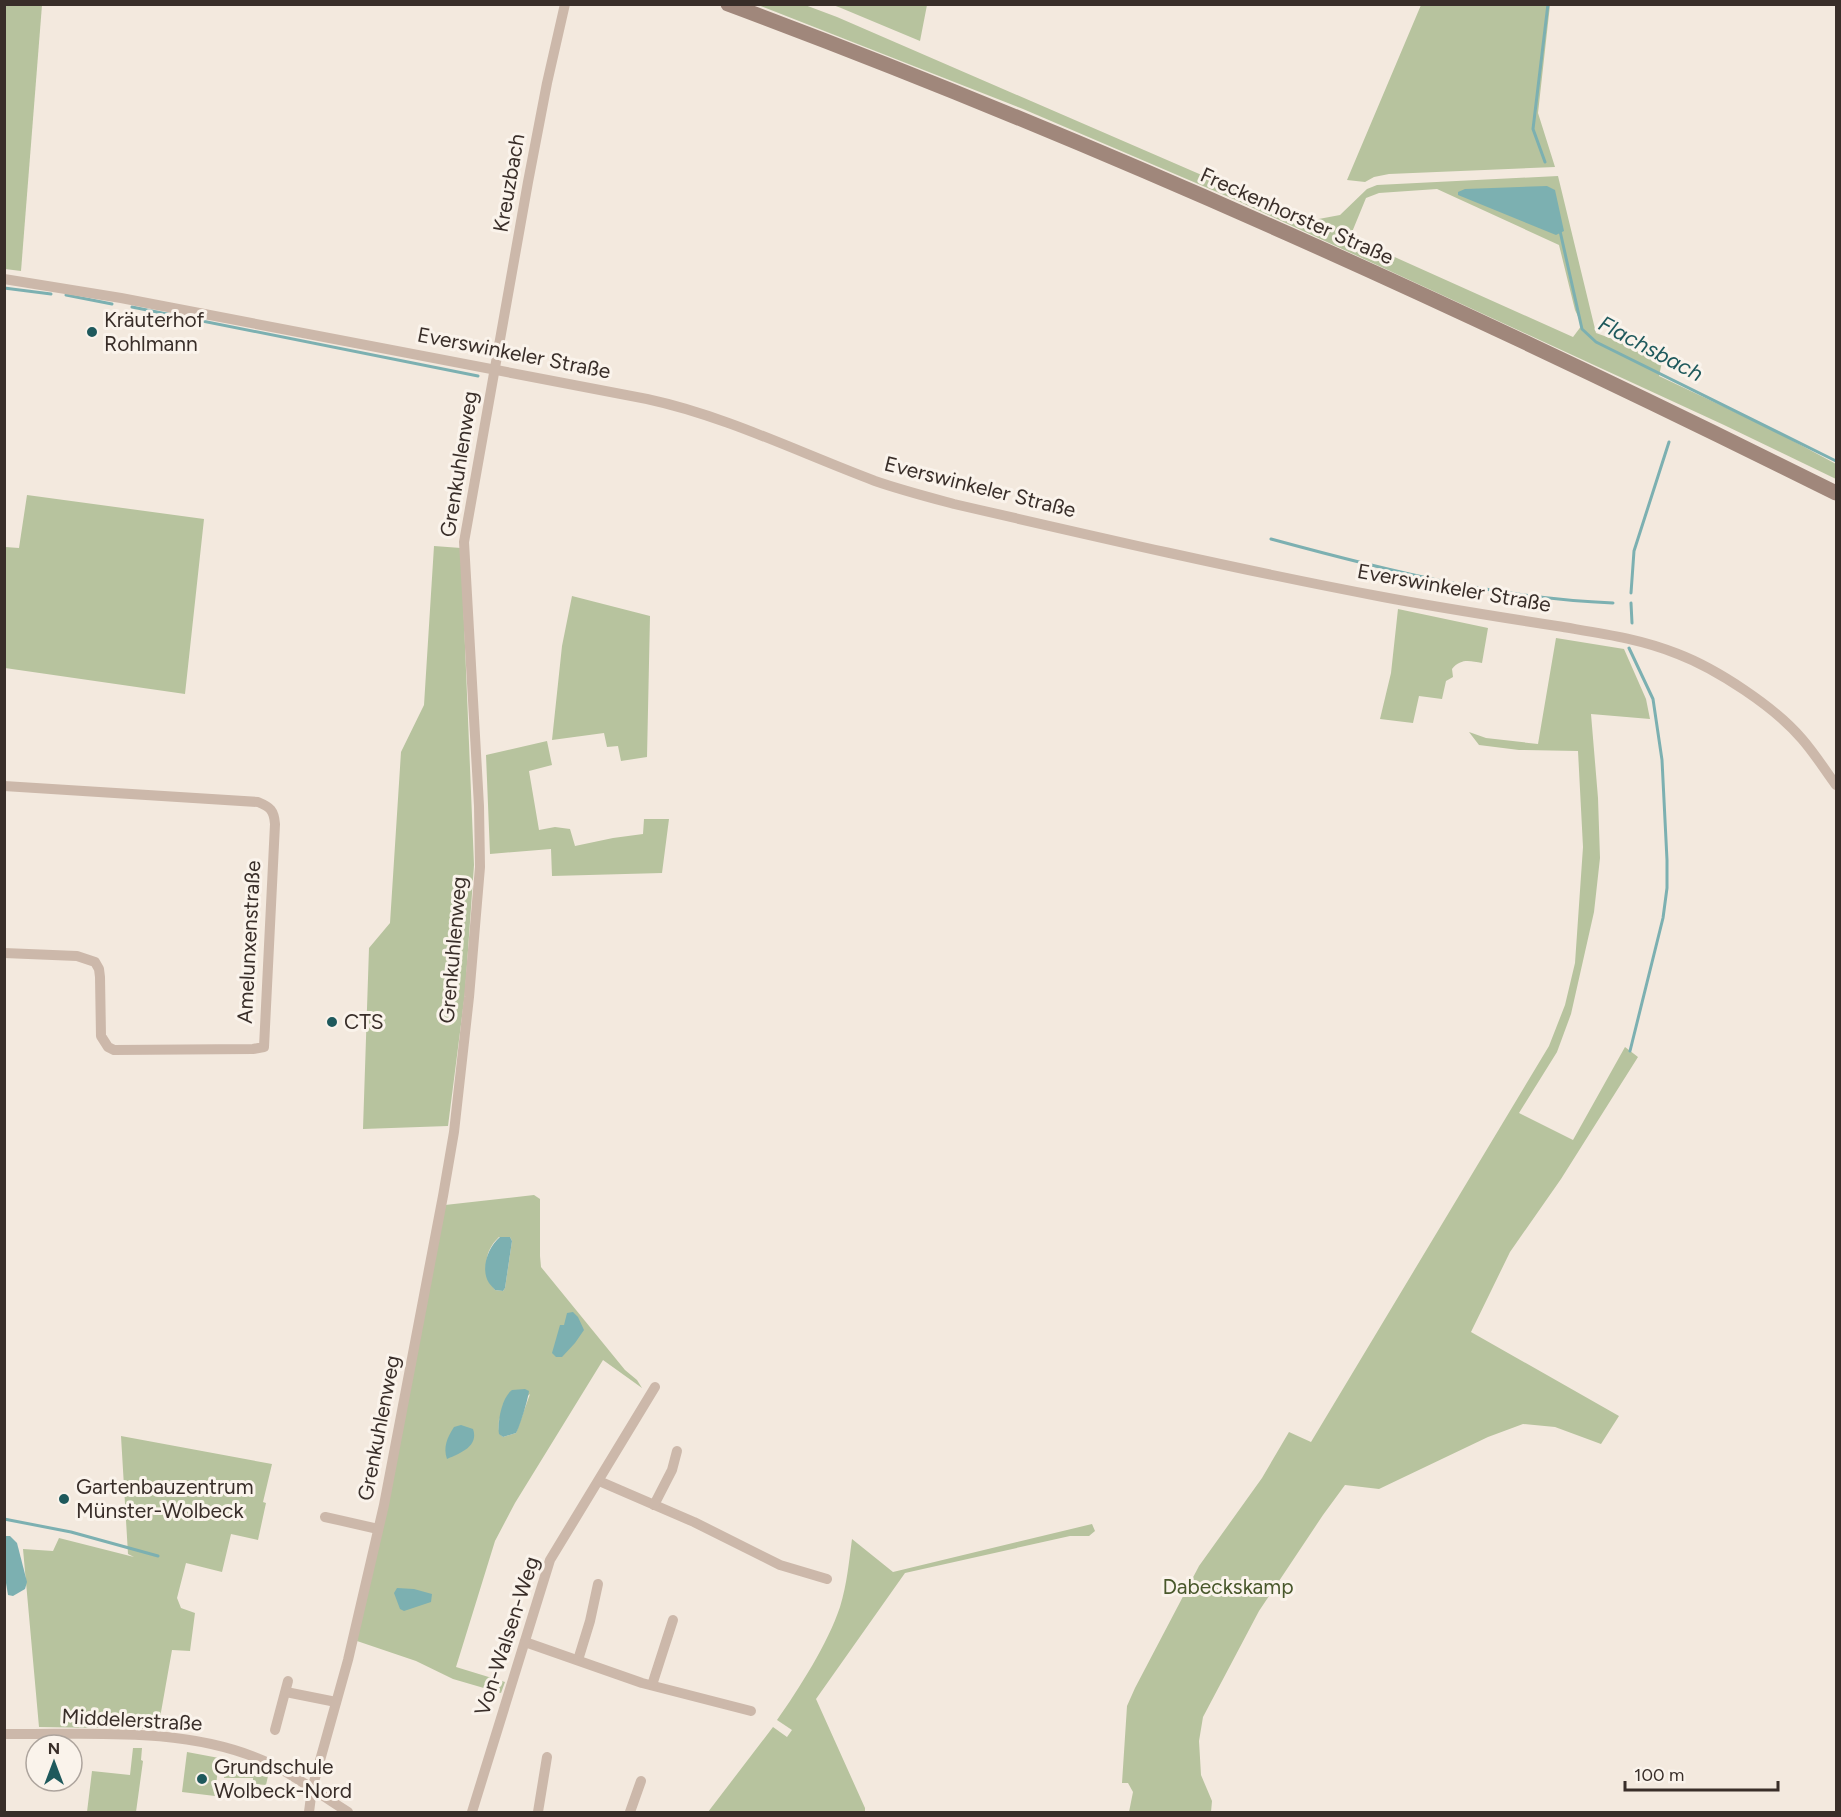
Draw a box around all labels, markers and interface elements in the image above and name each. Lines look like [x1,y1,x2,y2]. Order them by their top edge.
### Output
street label: Kreuzbach [488,132,529,234]
street label: Freckenhorster Straße [1197,162,1398,269]
place label: Kräuterhof Rohlmann [104,307,205,356]
water label: Flachsbach [1594,310,1708,387]
street label: Everswinkeler Straße [415,322,613,384]
marker: Kräuterhof Rohlmann [85,325,99,339]
street label: Grenkuhlenweg [435,389,482,539]
street label: Everswinkeler Straße [882,451,1078,522]
street label: Everswinkeler Straße [1355,558,1553,617]
street label: Amelunxenstraße [232,860,265,1024]
street label: Grenkuhlenweg [434,875,471,1025]
place label: CTS [344,1009,384,1034]
marker: CTS [325,1015,339,1029]
street label: Grenkuhlenweg [352,1353,405,1503]
place label: Gartenbauzentrum Münster-Wolbeck [76,1474,254,1523]
marker: Gartenbauzentrum Münster-Wolbeck [57,1492,71,1506]
street label: Von-Walsen-Weg [469,1553,544,1719]
park label: Dabeckskamp [1162,1574,1294,1599]
street label: Middelerstraße [61,1703,203,1736]
north arrow [24,1733,84,1793]
text: N [48,1739,60,1758]
place label: Grundschule Wolbeck-Nord [214,1754,352,1803]
scale bar [1625,1754,1778,1792]
text: 100 m [1634,1764,1684,1786]
marker: Grundschule Wolbeck-Nord [195,1772,209,1786]

